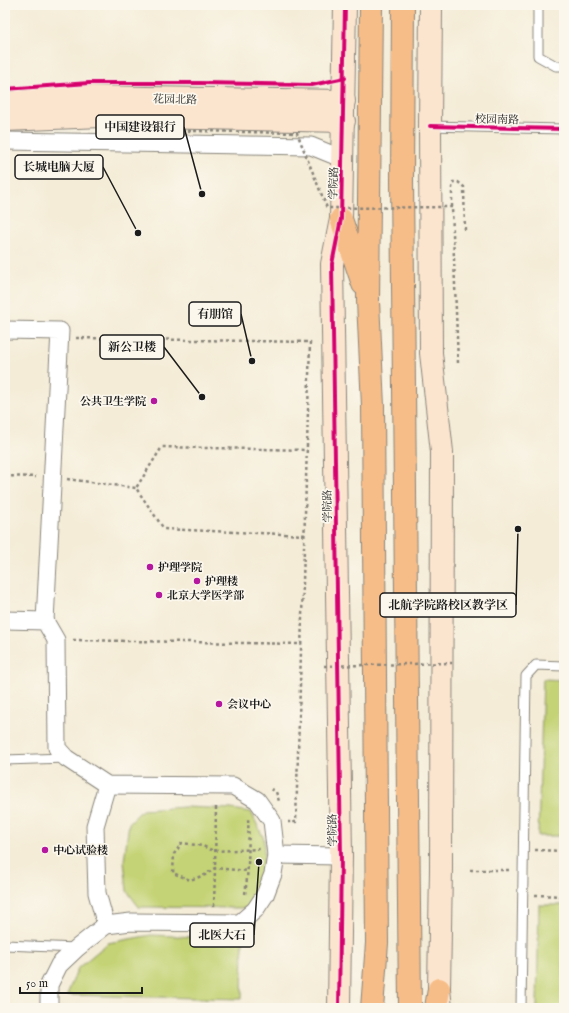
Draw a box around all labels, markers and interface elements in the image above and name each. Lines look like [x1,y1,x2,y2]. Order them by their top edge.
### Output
street label: 花园北路 [153,93,197,107]
street label: 校园南路 [475,113,519,127]
callout: 中国建设银行 [96,115,184,139]
text: 中国建设银行 [104,120,176,135]
callout: 长城电脑大厦 [15,155,103,179]
text: 长城电脑大厦 [23,160,95,175]
street label: 学院路 [326,166,342,200]
callout: 有朋馆 [189,302,241,326]
text: 有朋馆 [197,307,233,322]
callout: 新公卫楼 [100,335,164,359]
text: 新公卫楼 [108,340,156,355]
place label: 公共卫生学院 [80,395,147,409]
marker: 公共卫生学院 [149,396,159,406]
street label: 学院路 [321,489,335,523]
place label: 护理学院 [158,561,203,575]
marker: 护理学院 [145,562,155,572]
place label: 护理楼 [205,575,238,589]
marker: 护理楼 [192,576,202,586]
place label: 北京大学医学部 [167,589,245,603]
marker: 北京大学医学部 [154,590,164,600]
callout: 北航学院路校区教学区 [380,593,516,617]
text: 北航学院路校区教学区 [388,598,508,613]
place label: 会议中心 [227,698,271,712]
marker: 会议中心 [214,699,224,709]
street label: 学院路 [326,813,340,847]
place label: 中心试验楼 [53,844,108,858]
marker: 中心试验楼 [40,845,50,855]
callout: 北医大石 [190,923,254,947]
text: 北医大石 [198,928,246,943]
scale bar [20,969,142,995]
text: 50 m [26,976,48,991]

